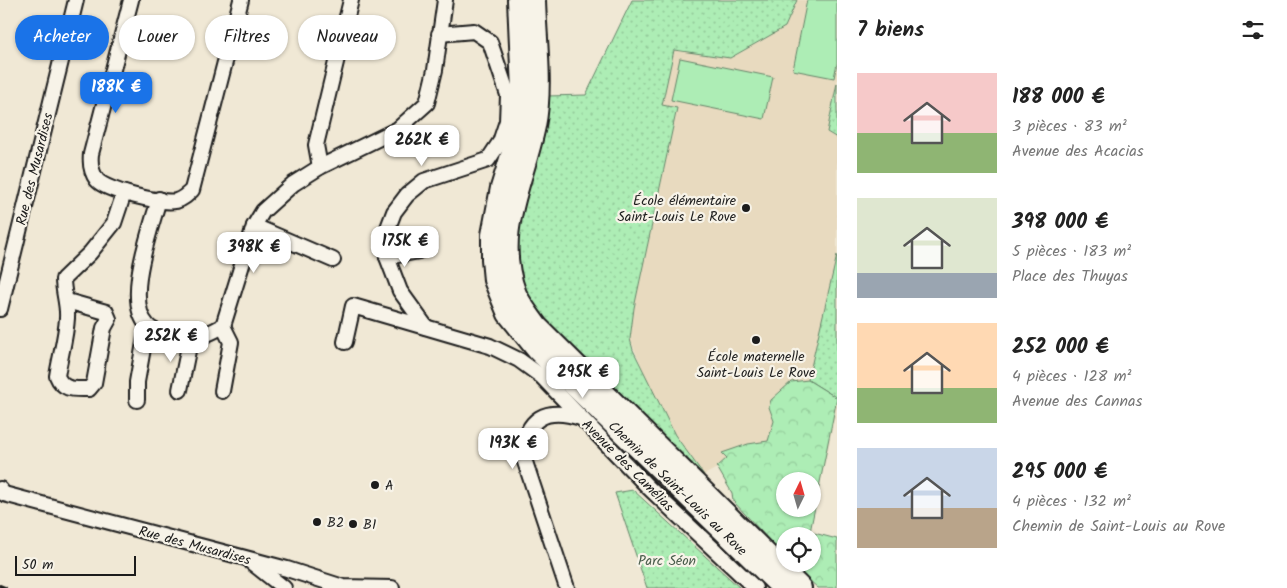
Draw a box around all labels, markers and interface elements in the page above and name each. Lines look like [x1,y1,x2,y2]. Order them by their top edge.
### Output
text: 7 biens [857,14,924,47]
chip: Acheter [15,15,109,60]
chip: Louer [119,15,195,60]
chip: Filtres [205,15,288,60]
chip: Nouveau [298,15,396,60]
icon: filters [1239,16,1267,44]
pin: 188K € [75,72,157,114]
text: 188K € [91,75,141,100]
text: 188 000 € [1012,81,1105,114]
icon: home [897,93,957,153]
street label: Rue des Musardises [10,111,60,228]
text: 3 pièces · 83 m² [1012,114,1127,139]
pin: 262K € [381,124,463,167]
text: 262K € [395,128,449,153]
text: Avenue des Acacias [1012,139,1144,164]
place label: École élémentaire Saint-Louis Le Rove [617,190,737,228]
marker: École élémentaire Saint-Louis Le Rove [740,202,752,214]
text: 398 000 € [1012,206,1108,239]
icon: home [897,218,957,278]
pin: 175K € [364,226,446,268]
text: 175K € [382,229,428,254]
pin: 398K € [213,232,295,274]
text: 398K € [228,235,280,260]
text: 5 pièces · 183 m² [1012,239,1131,264]
text: Place des Thuyas [1012,264,1128,289]
pin: 252K € [130,320,212,363]
text: 252K € [145,324,197,349]
text: 252 000 € [1012,331,1109,364]
marker: École maternelle Saint-Louis Le Rove [750,334,762,346]
icon: home [897,343,957,403]
place label: École maternelle Saint-Louis Le Rove [697,346,816,384]
pin: 295K € [542,356,624,399]
text: 295K € [557,360,609,385]
text: 4 pièces · 128 m² [1012,364,1132,389]
text: Avenue des Cannas [1012,389,1142,414]
street label: Avenue des Camélias [576,414,679,517]
street label: Chemin de Saint-Louis au Rove [603,416,753,562]
pin: 193K € [472,428,554,470]
text: 193K € [489,431,537,456]
text: 295 000 € [1012,456,1107,489]
icon: home [897,468,957,528]
north arrow [776,472,821,518]
map controls [776,472,821,572]
place label: A [385,475,394,497]
marker: A [369,479,381,491]
text: 4 pièces · 132 m² [1012,489,1131,514]
place label: B2 [327,512,344,534]
place label: B1 [363,514,376,536]
text: Chemin de Saint-Louis au Rove [1012,514,1225,539]
marker: B2 [311,516,323,528]
marker: B1 [347,518,359,530]
street label: Rue des Musardises [136,520,253,572]
button: locate [776,527,821,572]
park label: Parc Séon [638,550,696,572]
scale bar [15,553,136,576]
text: 50 m [22,554,53,576]

